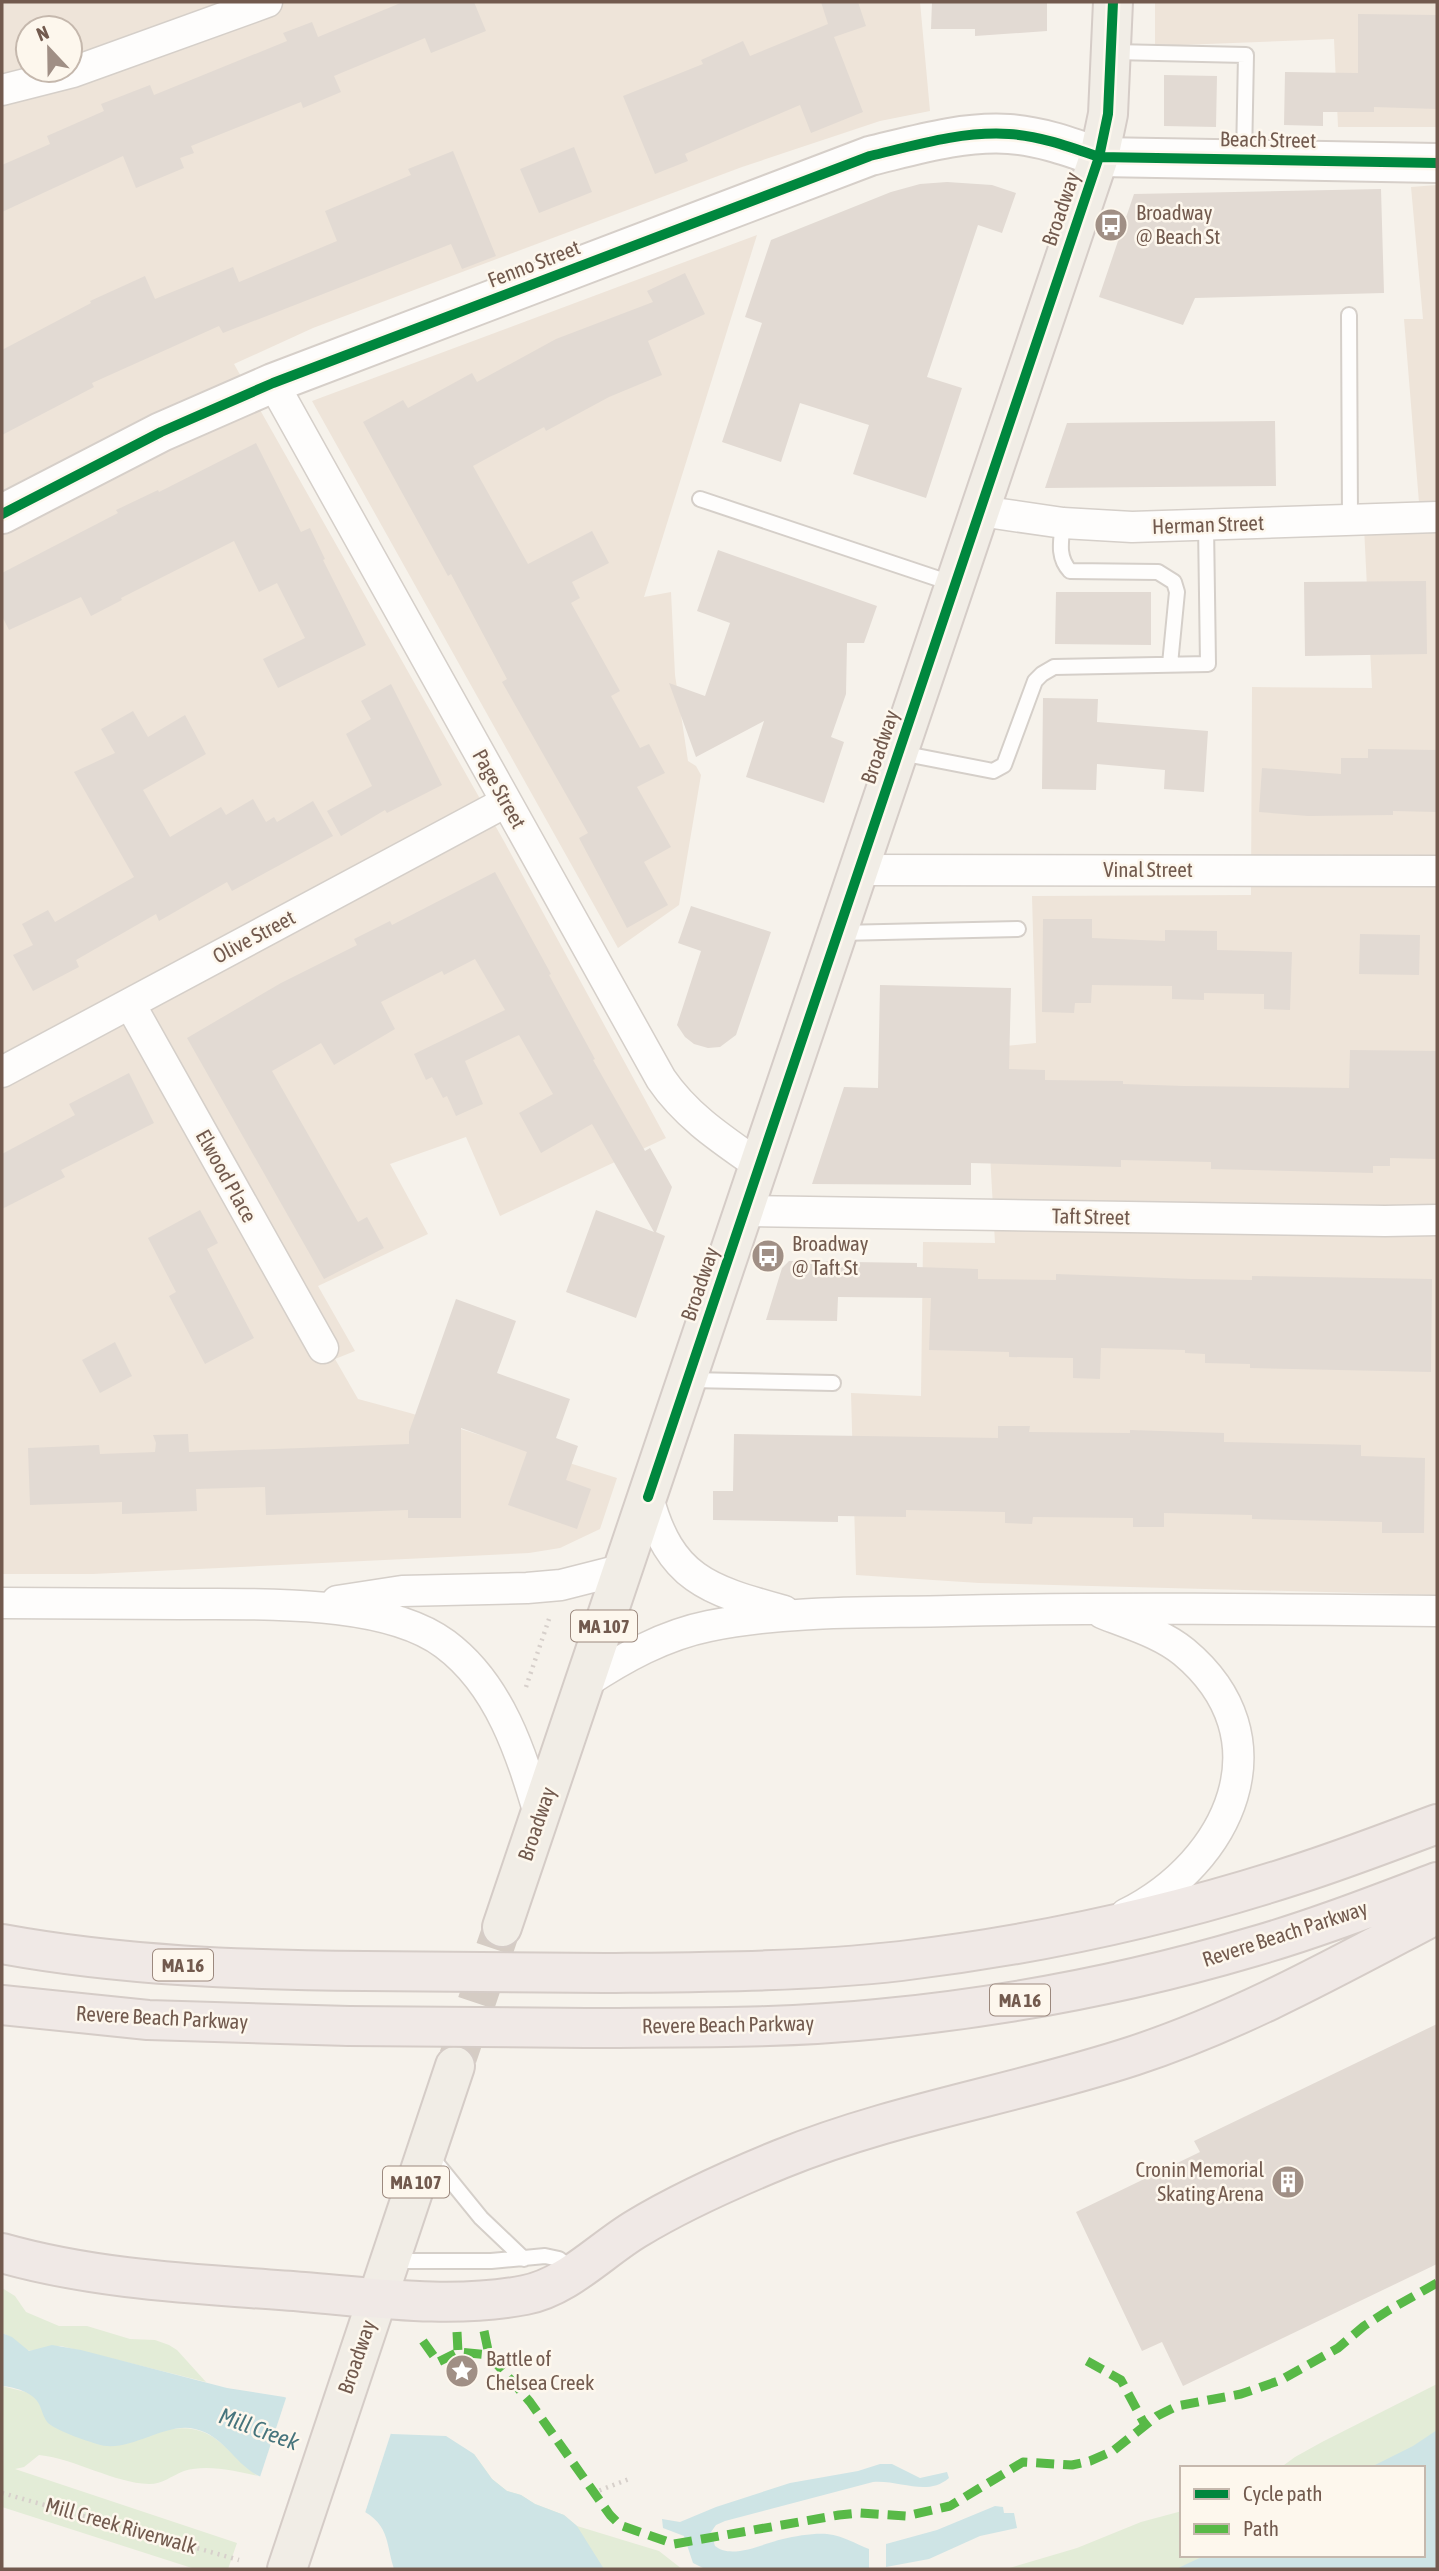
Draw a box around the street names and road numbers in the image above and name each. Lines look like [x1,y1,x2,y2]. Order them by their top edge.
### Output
street label: Beach Street [1220,126,1316,152]
street label: Broadway [1036,168,1084,249]
street label: Fenno Street [484,235,583,292]
street label: Herman Street [1152,510,1264,538]
street label: Broadway [855,706,903,787]
street label: Page Street [468,745,531,832]
street label: Vinal Street [1103,857,1193,881]
street label: Olive Street [208,904,299,968]
street label: Elwood Place [192,1125,262,1226]
street label: Taft Street [1052,1203,1130,1229]
street label: Broadway [675,1243,723,1324]
road number: MA 107 [571,1610,637,1642]
street label: Broadway [512,1783,560,1864]
street label: Revere Beach Parkway [1199,1895,1371,1971]
road number: MA 16 [153,1950,213,1980]
road number: MA 16 [990,1984,1050,2016]
street label: Revere Beach Parkway [75,2001,249,2034]
street label: Revere Beach Parkway [642,2010,815,2038]
road number: MA 107 [383,2166,449,2198]
street label: Broadway [332,2316,380,2397]
street label: Mill Creek Riverwalk [43,2492,200,2558]

